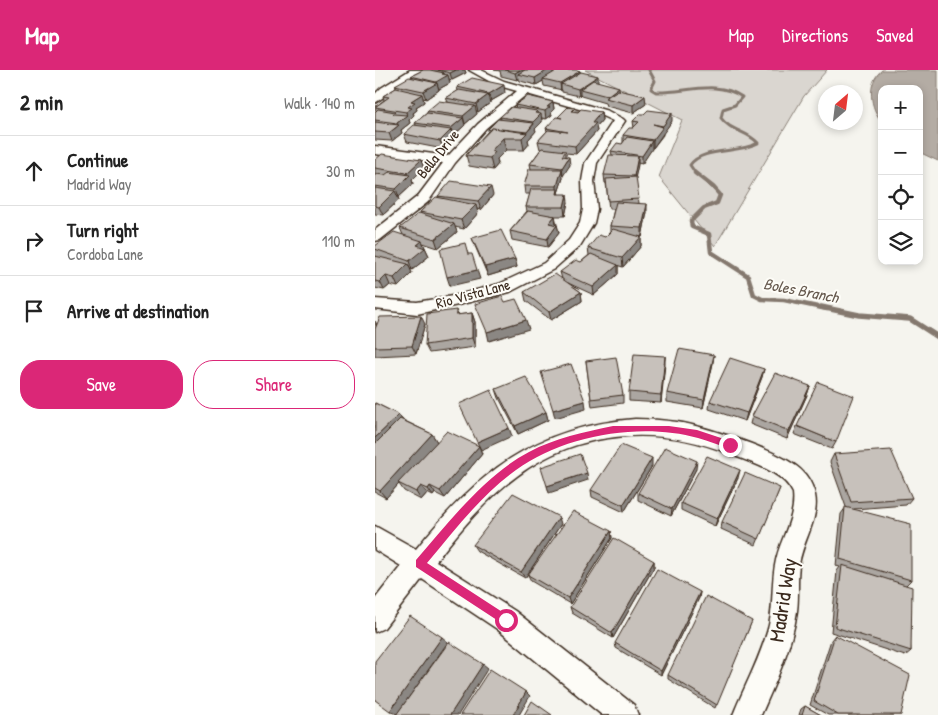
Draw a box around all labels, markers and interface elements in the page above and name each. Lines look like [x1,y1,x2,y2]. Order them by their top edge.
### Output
text: Map [25,19,59,51]
text: Map [729,23,754,48]
text: Directions [782,23,848,48]
text: Saved [876,23,913,48]
north arrow [818,85,863,130]
map controls [878,85,923,265]
button: + [878,85,923,130]
text: 2 min [20,88,63,117]
text: Walk · 140 m [284,92,355,114]
street label: Bella Drive [411,125,464,183]
button: − [878,130,923,175]
text: Continue [67,147,128,173]
icon: ahead [20,157,48,185]
text: 30 m [326,160,355,182]
text: Madrid Way [67,173,132,195]
button: locate [878,175,923,220]
text: Turn right [67,217,138,243]
button: layers [878,220,923,265]
icon: right [20,227,48,255]
text: 110 m [322,230,355,252]
text: Cordoba Lane [67,243,143,265]
water label: Boles Branch [762,272,842,308]
street label: Rio Vista Lane [433,274,512,313]
icon: arrive [20,297,48,325]
text: Arrive at destination [67,298,209,324]
button: Save [20,360,183,409]
button: Share [193,360,355,409]
route end [719,434,742,457]
street label: Madrid Way [762,556,803,644]
route start [495,609,518,632]

